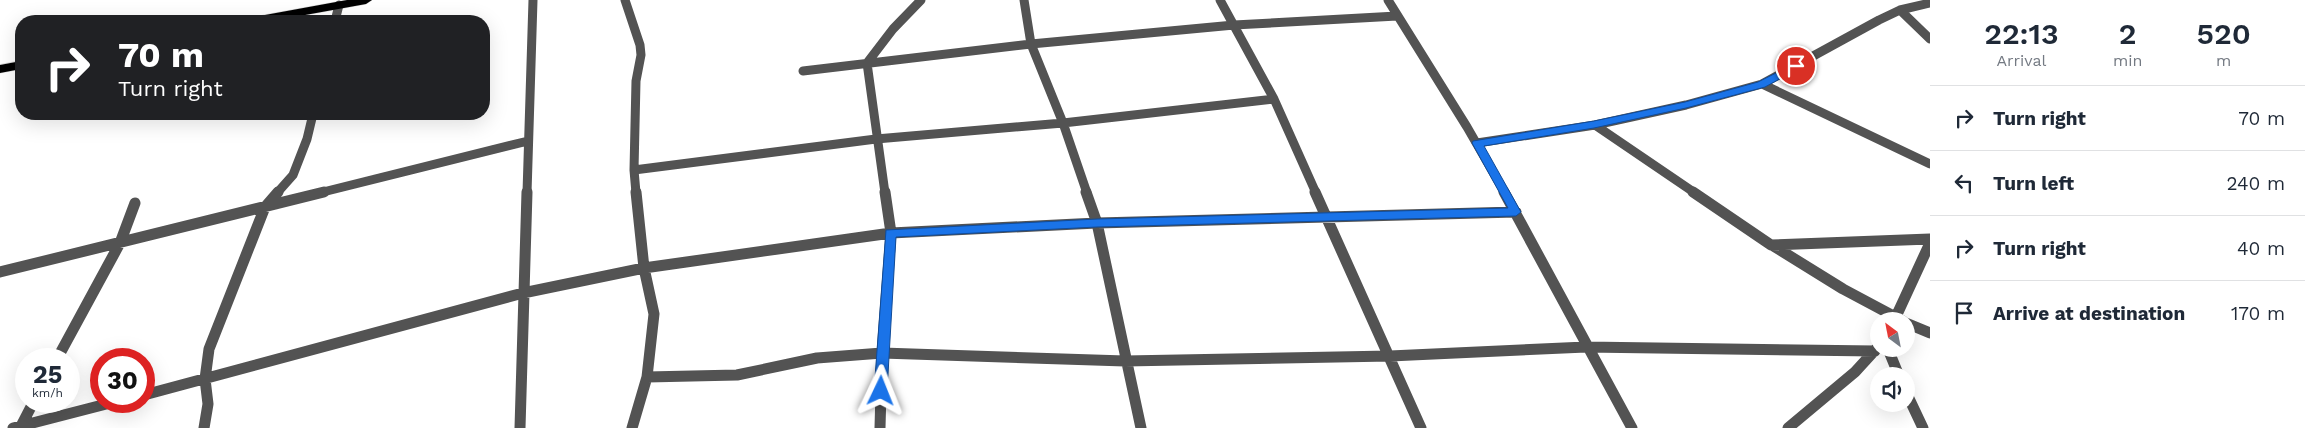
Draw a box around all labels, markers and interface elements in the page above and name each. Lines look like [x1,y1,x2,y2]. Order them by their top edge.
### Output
text: 22:13 [1984,16,2059,51]
text: 2 [2119,16,2137,51]
text: 520 [2197,16,2251,51]
text: 70 m [118,34,204,76]
icon: right [35,35,100,100]
pin [1775,45,1817,87]
text: Arrival [1997,51,2046,70]
text: min [2113,51,2142,70]
text: m [2216,51,2231,70]
icon: arrive [1782,52,1810,80]
text: Turn right [118,76,223,101]
icon: right [1950,104,1978,132]
text: Turn right [1993,107,2086,130]
text: 70 m [2238,107,2285,130]
icon: left [1950,169,1978,197]
text: Turn left [1993,172,2074,195]
text: 240 m [2226,172,2285,195]
icon: right [1950,234,1978,262]
text: Turn right [1993,237,2086,260]
text: 40 m [2237,237,2285,260]
icon: arrive [1950,299,1978,327]
text: Arrive at destination [1993,302,2185,325]
text: 170 m [2231,302,2285,325]
north arrow [1870,312,1915,358]
map controls [1870,312,1915,412]
speed limit sign: 30 [90,348,155,413]
text: 25 [33,360,62,389]
position arrow [854,364,906,416]
button: sound [1870,367,1915,412]
text: km/h [32,386,63,400]

